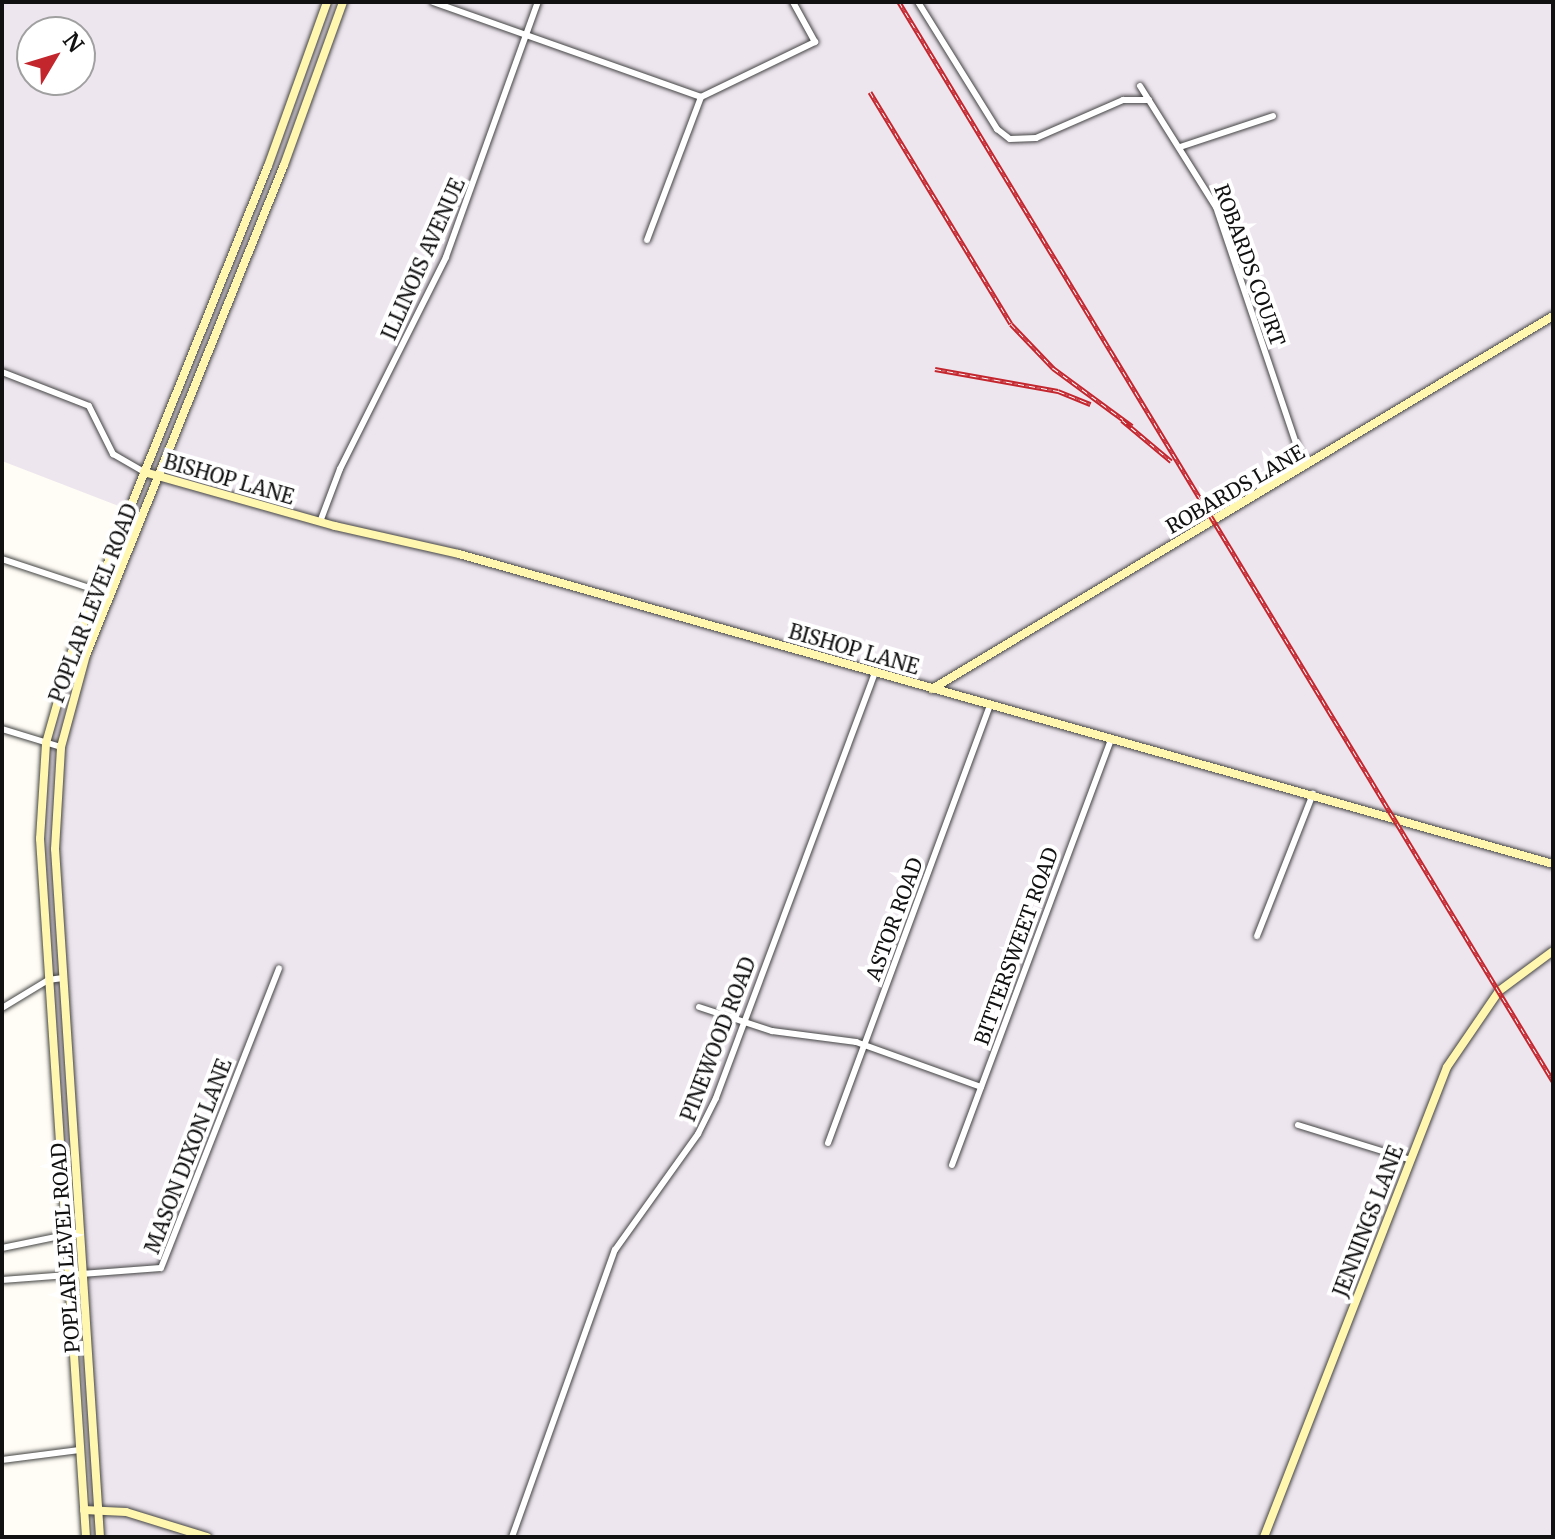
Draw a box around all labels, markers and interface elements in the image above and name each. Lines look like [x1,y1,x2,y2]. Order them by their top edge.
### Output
north arrow [16,16,96,96]
text: N [57,27,90,58]
street label: ILLINOIS AVENUE [377,174,469,344]
street label: ROBARDS COURT [1210,181,1290,349]
street label: ROBARDS LANE [1161,440,1309,538]
street label: BISHOP LANE [161,449,297,509]
street label: POPLAR LEVEL ROAD [44,500,142,706]
street label: BISHOP LANE [786,619,922,679]
street label: BITTERSWEET ROAD [969,844,1063,1048]
street label: ASTOR ROAD [861,854,927,984]
street label: PINEWOOD ROAD [676,954,760,1124]
street label: MASON DIXON LANE [140,1055,236,1257]
street label: POPLAR LEVEL ROAD [46,1142,84,1354]
street label: JENNINGS LANE [1328,1142,1408,1300]

